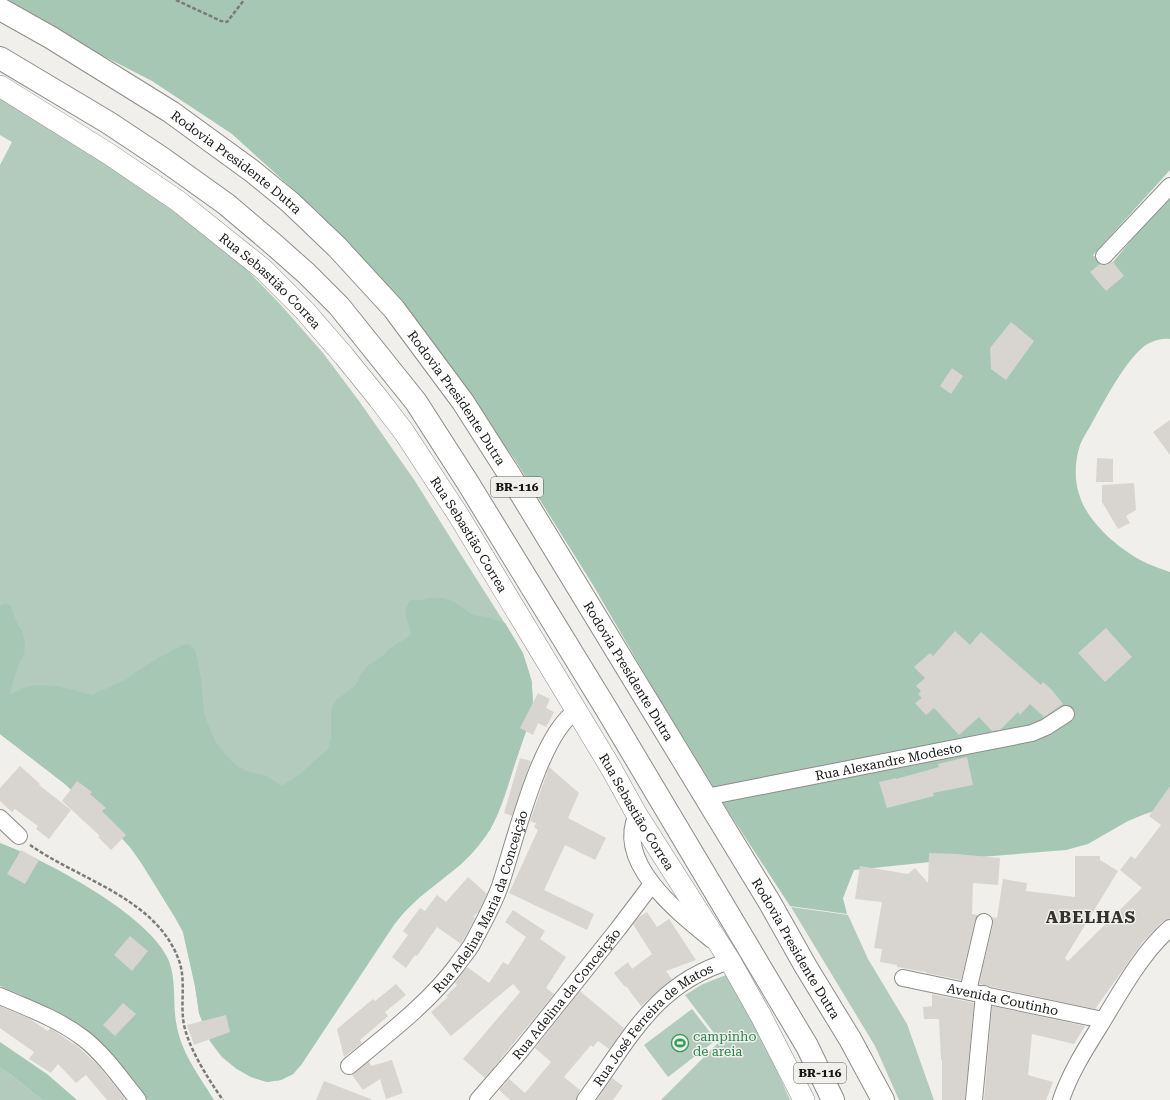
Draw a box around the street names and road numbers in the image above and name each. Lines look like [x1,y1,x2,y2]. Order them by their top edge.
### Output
street label: Rodovia Presidente Dutra [168,107,305,217]
street label: Rua Sebastião Correa [217,230,324,331]
street label: Rodovia Presidente Dutra [405,327,509,468]
street label: Rua Sebastião Correa [428,474,511,595]
road number: BR-116 [491,477,543,497]
street label: Rodovia Presidente Dutra [581,599,677,743]
street label: Rua Alexandre Modesto [814,739,963,783]
street label: Rua Sebastião Correa [596,750,678,873]
street label: Rua Adelina Maria da Conceição [430,808,530,996]
street label: Rodovia Presidente Dutra [749,875,843,1021]
street label: Rua Adelina da Conceição [509,925,623,1062]
street label: Rua José Ferreira de Matos [590,960,715,1089]
street label: Avenida Coutinho [946,980,1060,1018]
road number: BR-116 [794,1063,846,1083]

